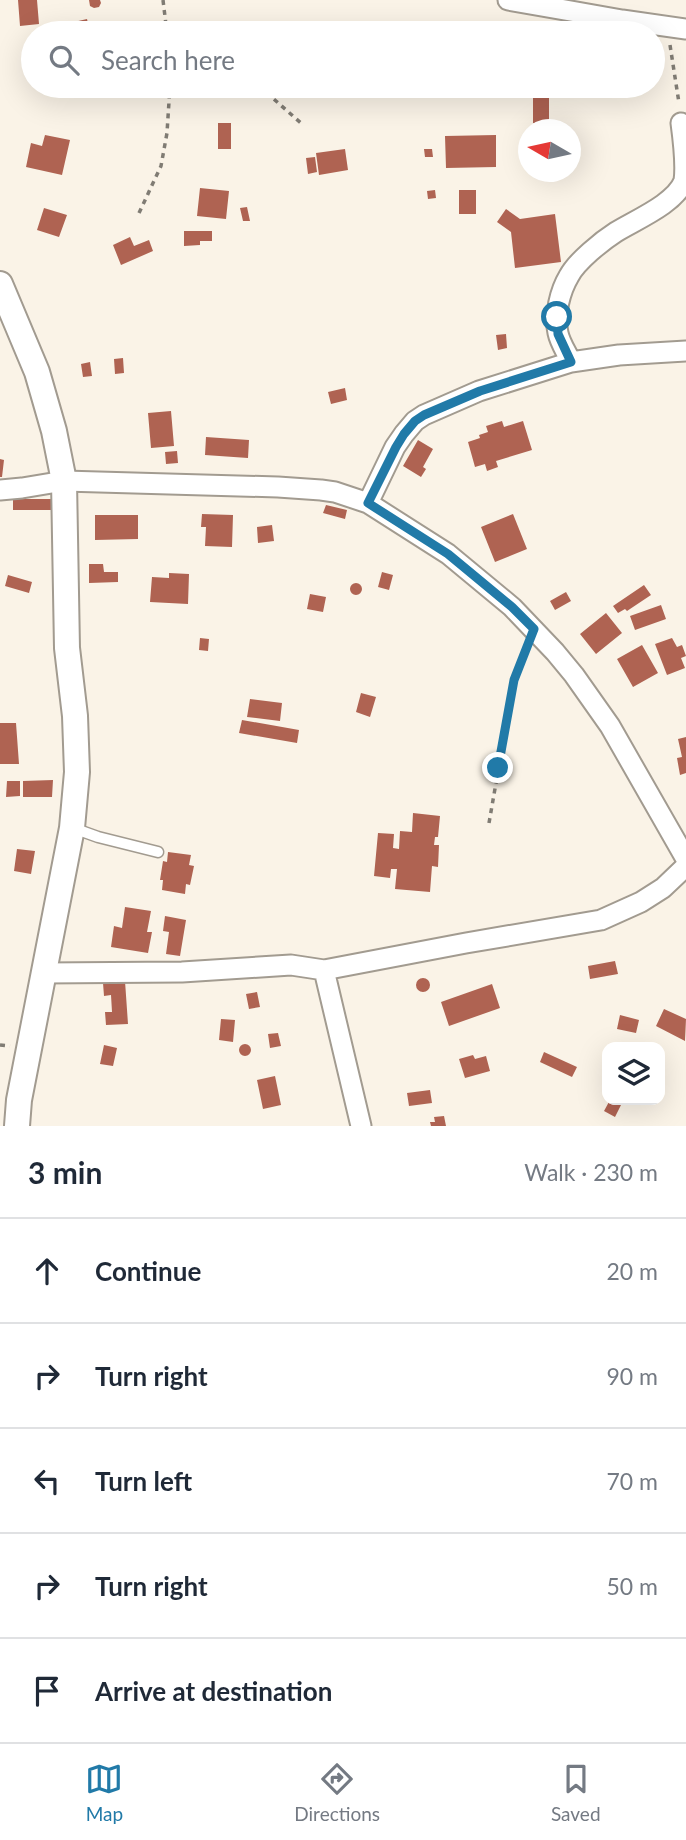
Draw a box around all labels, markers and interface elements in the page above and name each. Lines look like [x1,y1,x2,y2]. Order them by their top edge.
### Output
search box [21,21,665,98]
icon: search [45,41,83,79]
text: Search here [101,44,235,76]
north arrow [518,119,581,182]
route start [541,301,572,332]
route end [482,752,513,783]
map controls [602,1042,665,1105]
button: layers [602,1042,665,1105]
text: 3 min [28,1154,102,1190]
text: Walk · 230 m [524,1158,658,1186]
icon: ahead [28,1252,66,1290]
text: Continue [95,1255,201,1287]
text: 20 m [607,1257,658,1285]
icon: right [28,1357,66,1395]
text: Turn right [95,1360,208,1392]
text: 90 m [607,1362,658,1390]
icon: left [28,1462,66,1500]
text: Turn left [95,1465,192,1497]
text: 70 m [607,1467,658,1495]
icon: right [28,1567,66,1605]
text: Turn right [95,1570,208,1602]
text: 50 m [607,1572,658,1600]
icon: arrive [28,1672,66,1710]
text: Arrive at destination [95,1675,332,1707]
tab: Map [85,1760,123,1825]
tab: Directions [294,1760,380,1825]
tab: Saved [551,1760,601,1825]

